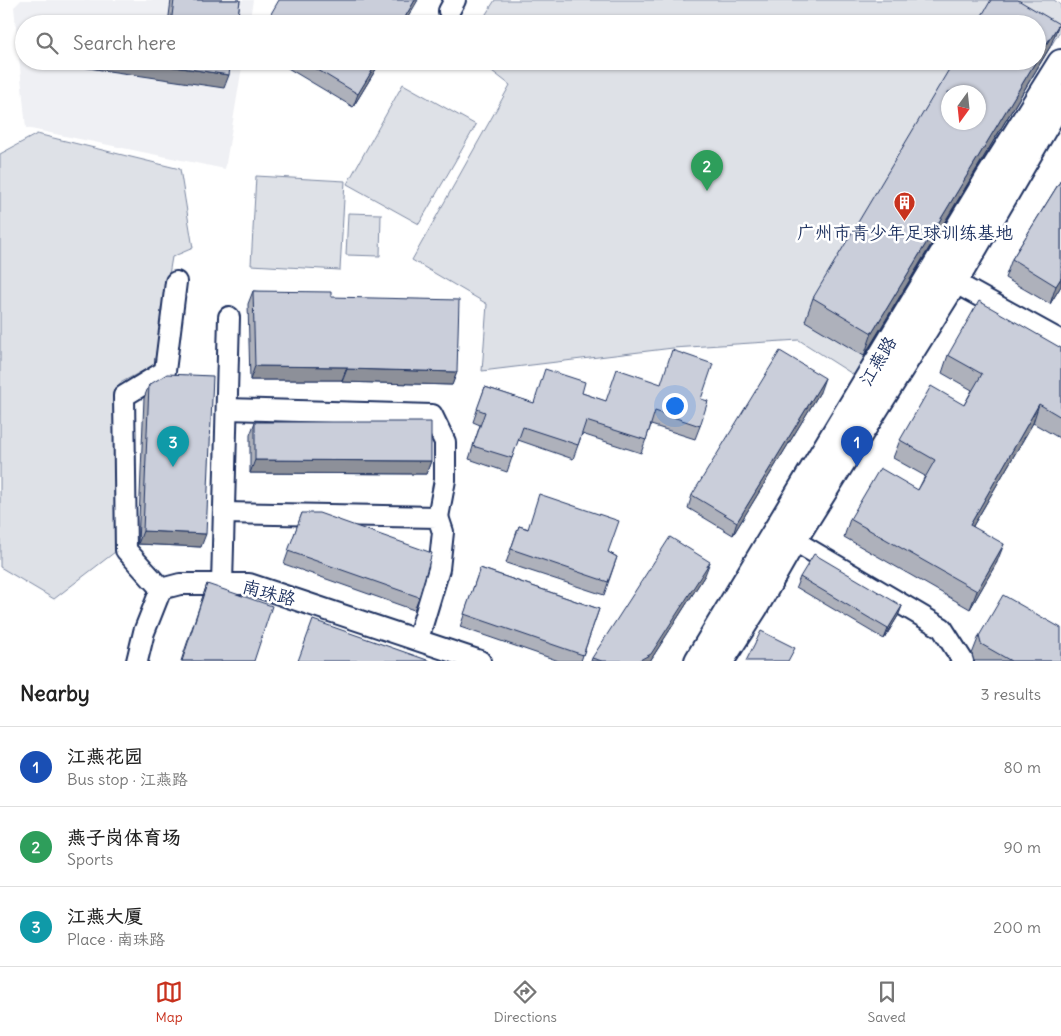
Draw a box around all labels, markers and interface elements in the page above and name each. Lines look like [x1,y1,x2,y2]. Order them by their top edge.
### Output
search box [15,15,1046,70]
icon: search [33,29,61,57]
text: Search here [73,31,176,55]
north arrow [941,85,986,130]
pin: 2 [691,150,723,191]
building icon: 广州市青少年足球训练基地 [893,191,917,222]
place label: 广州市青少年足球训练基地 [797,221,1013,244]
street label: 江燕路 [854,332,901,390]
your location [662,393,688,419]
pin: 3 [157,426,189,467]
pin: 1 [841,426,873,467]
street label: 南珠路 [240,574,298,611]
text: Nearby [20,680,90,707]
text: 3 results [981,684,1041,704]
text: 江燕花园 [67,744,143,768]
text: 1 [33,757,39,777]
text: 80 m [1003,757,1041,777]
text: Bus stop · 江燕路 [67,769,188,789]
text: 燕子岗体育场 [67,825,181,849]
text: 2 [32,837,40,857]
text: 90 m [1003,837,1041,857]
text: Sports [67,849,113,869]
text: 江燕大厦 [67,904,143,928]
text: 3 [31,917,41,937]
text: 200 m [993,917,1041,937]
text: Place · 南珠路 [67,929,165,949]
tab: Map [155,978,183,1026]
tab: Directions [494,978,557,1026]
tab: Saved [867,978,906,1026]

